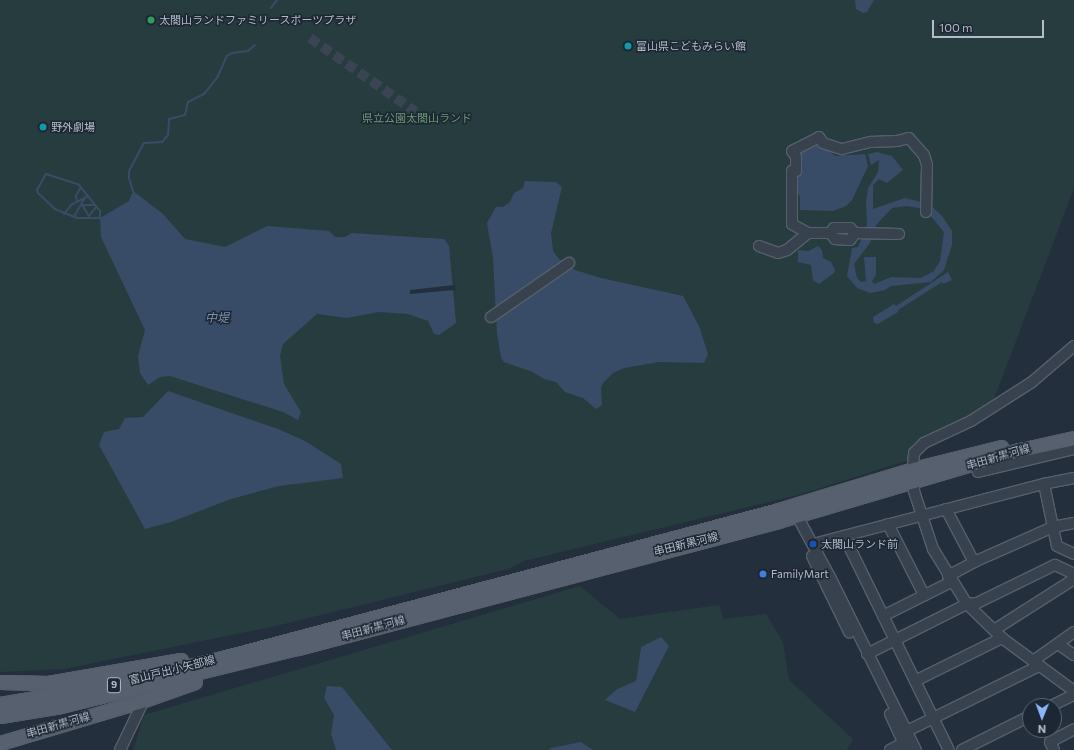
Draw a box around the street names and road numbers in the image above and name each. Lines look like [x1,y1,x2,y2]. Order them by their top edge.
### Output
street label: 串田新黒河線 [964,442,1032,472]
street label: 串田新黒河線 [652,530,720,558]
street label: 串田新黒河線 [339,613,407,643]
street label: 富山戸出小矢部線 [128,653,216,687]
road number: 9 [106,677,122,693]
street label: 串田新黒河線 [24,710,92,740]

